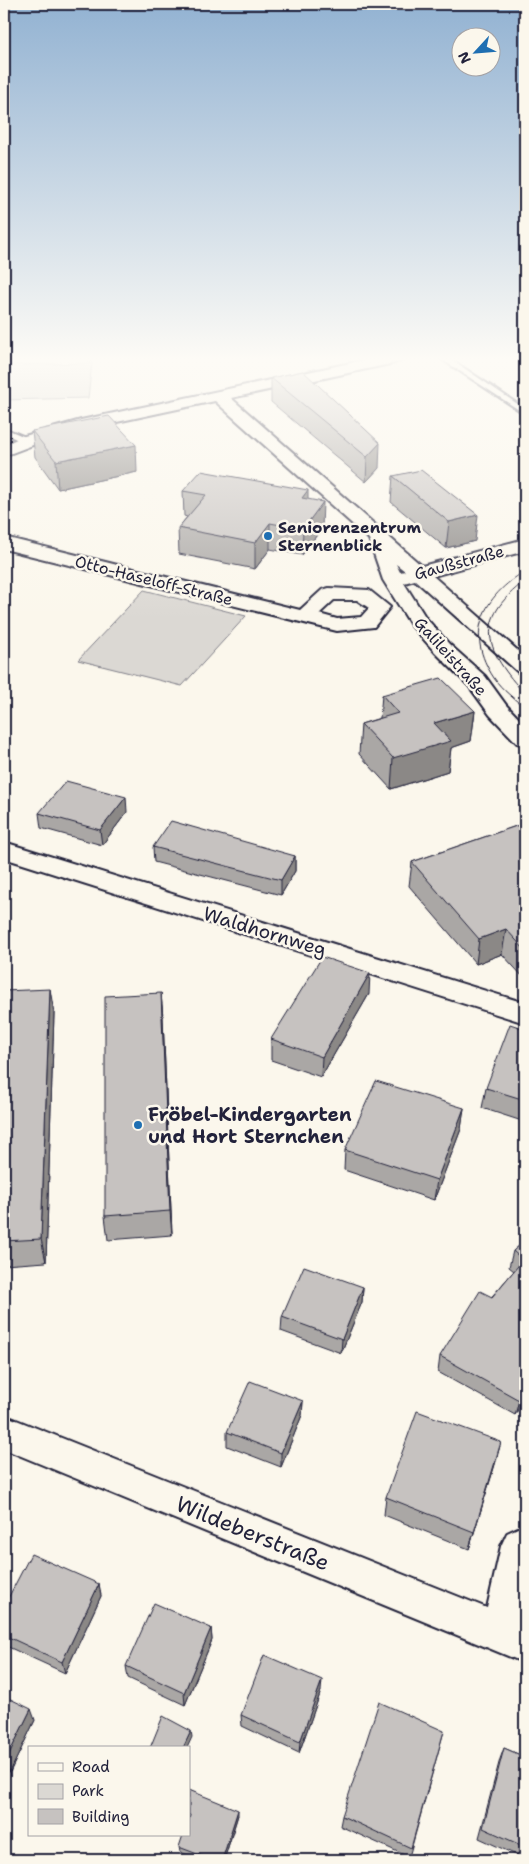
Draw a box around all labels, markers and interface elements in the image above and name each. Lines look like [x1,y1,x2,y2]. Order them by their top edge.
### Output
north arrow [452,28,502,78]
text: N [454,49,475,67]
place label: Seniorenzentrum Sternenblick [278,517,421,556]
marker: Seniorenzentrum Sternenblick [262,530,274,542]
street label: Gaußstraße [412,540,506,585]
street label: Otto-Haseloff-Straße [73,551,235,610]
street label: Galileistraße [410,612,492,700]
street label: Waldhornweg [200,901,330,962]
place label: Fröbel-Kindergarten und Hort Sternchen [148,1102,352,1149]
marker: Fröbel-Kindergarten und Hort Sternchen [132,1119,144,1131]
street label: Wildeberstraße [172,1489,334,1577]
legend [28,1746,190,1836]
text: Road [72,1757,110,1777]
text: Park [72,1781,104,1801]
text: Building [72,1807,129,1827]

